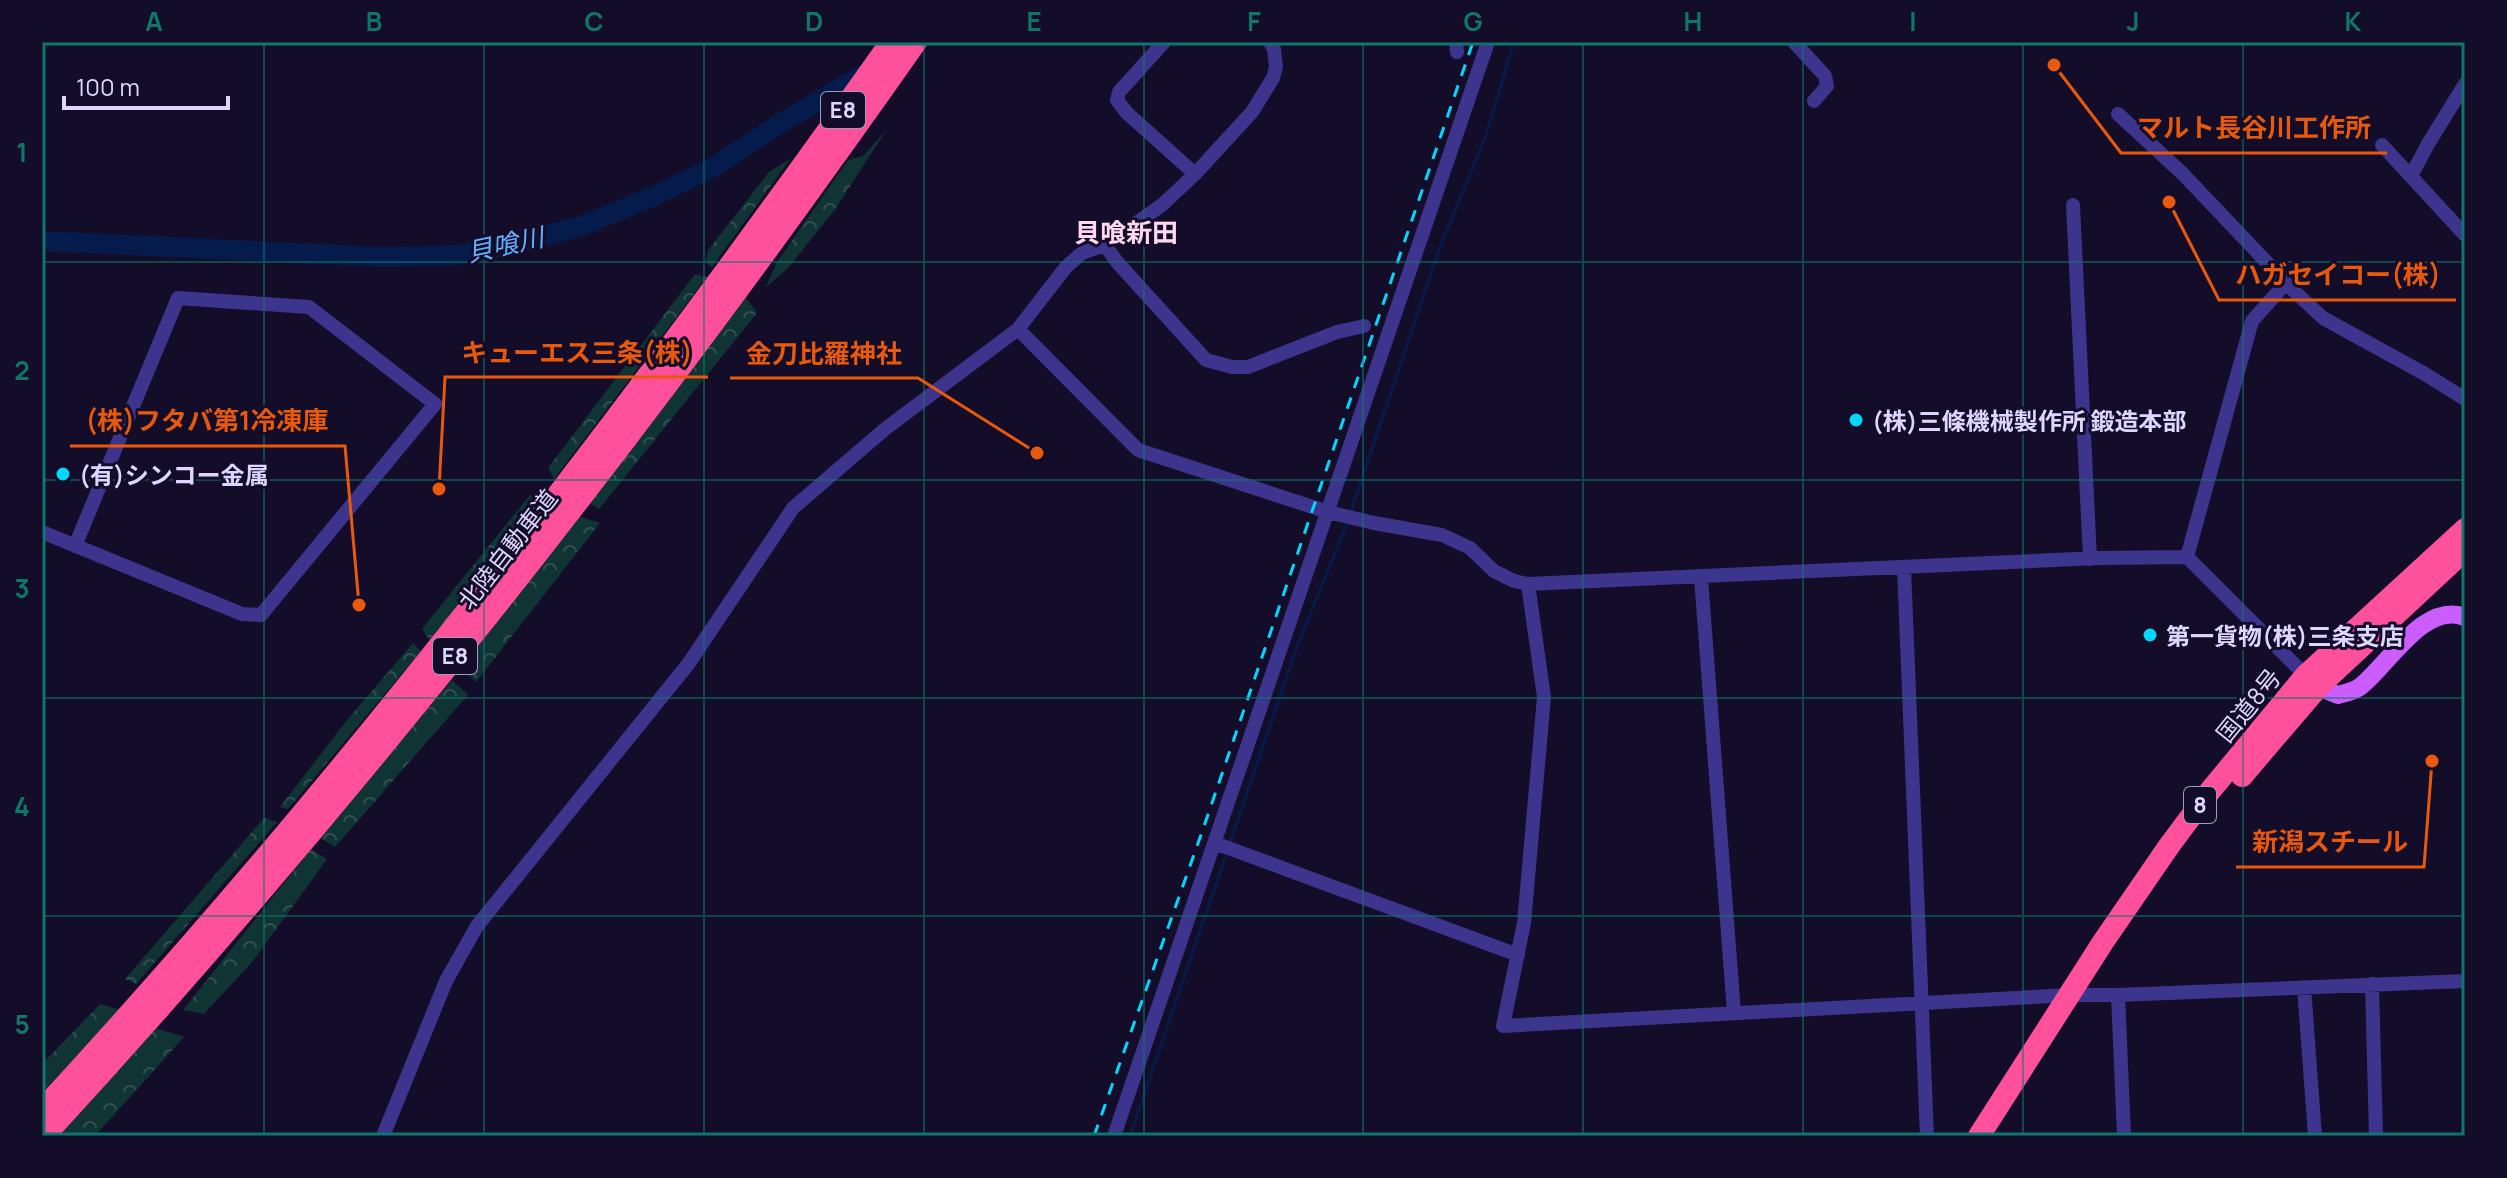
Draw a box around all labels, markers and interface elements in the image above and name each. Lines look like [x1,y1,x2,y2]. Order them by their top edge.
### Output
text: A [145,3,163,39]
text: B [366,3,382,39]
text: C [584,3,604,39]
text: D [805,3,823,39]
text: E [1026,3,1042,39]
text: F [1247,3,1261,39]
text: G [1463,3,1483,39]
text: H [1684,3,1702,39]
text: I [1909,3,1917,39]
text: J [2126,3,2140,39]
text: K [2345,3,2362,39]
scale bar [64,60,228,110]
text: 100 m [76,70,140,103]
road number: E8 [821,92,865,128]
callout: マルト長谷川工作所 [2121,103,2387,153]
text: マルト長谷川工作所 [2137,109,2371,145]
text: 1 [16,134,28,170]
district label: 貝喰新田 [1074,214,1178,250]
water label: 貝喰川 [463,218,550,270]
callout: ハガセイコー(株) [2219,250,2456,300]
text: ハガセイコー(株) [2235,256,2441,292]
callout: キューエス三条(株) [445,327,708,377]
callout: 金刀比羅神社 [730,328,918,378]
text: キューエス三条(株) [461,334,693,370]
text: 金刀比羅神社 [746,335,902,371]
text: 2 [14,352,30,388]
callout: (株)フタバ第1冷凍庫 [70,396,345,446]
text: (株)フタバ第1冷凍庫 [86,402,328,438]
place label: (株)三條機械製作所 鍛造本部 [1872,404,2187,437]
marker: (株)三條機械製作所 鍛造本部 [1847,411,1865,429]
place label: (有)シンコー金属 [79,458,269,491]
marker: (有)シンコー金属 [54,465,72,483]
street label: 北陸自動車道 [450,482,564,616]
text: 3 [14,570,30,606]
place label: 第一貨物(株)三条支店 [2166,619,2404,652]
marker: 第一貨物(株)三条支店 [2141,626,2159,644]
road number: E8 [433,638,477,674]
street label: 国道8号 [2208,661,2288,749]
road number: 8 [2184,787,2216,823]
text: 4 [14,788,30,824]
callout: 新潟スチール [2236,817,2424,867]
text: 新潟スチール [2252,823,2408,859]
text: 5 [14,1006,30,1042]

